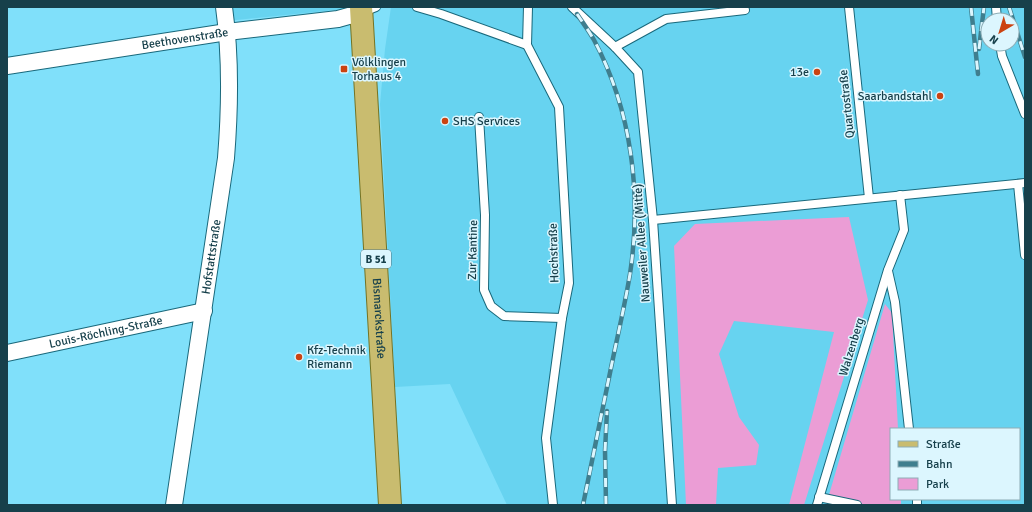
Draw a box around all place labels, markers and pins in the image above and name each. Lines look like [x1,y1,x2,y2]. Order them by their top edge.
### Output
place label: Völklingen Torhaus 4 [352,55,406,84]
marker: Völklingen Torhaus 4 [339,64,349,74]
place label: 13e [790,65,809,80]
marker: 13e [812,67,822,77]
place label: Saarbandstahl [858,89,932,104]
marker: Saarbandstahl [935,91,945,101]
place label: SHS Services [453,114,520,129]
marker: SHS Services [440,116,450,126]
place label: Kfz-Technik Riemann [307,343,366,372]
marker: Kfz-Technik Riemann [294,352,304,362]

